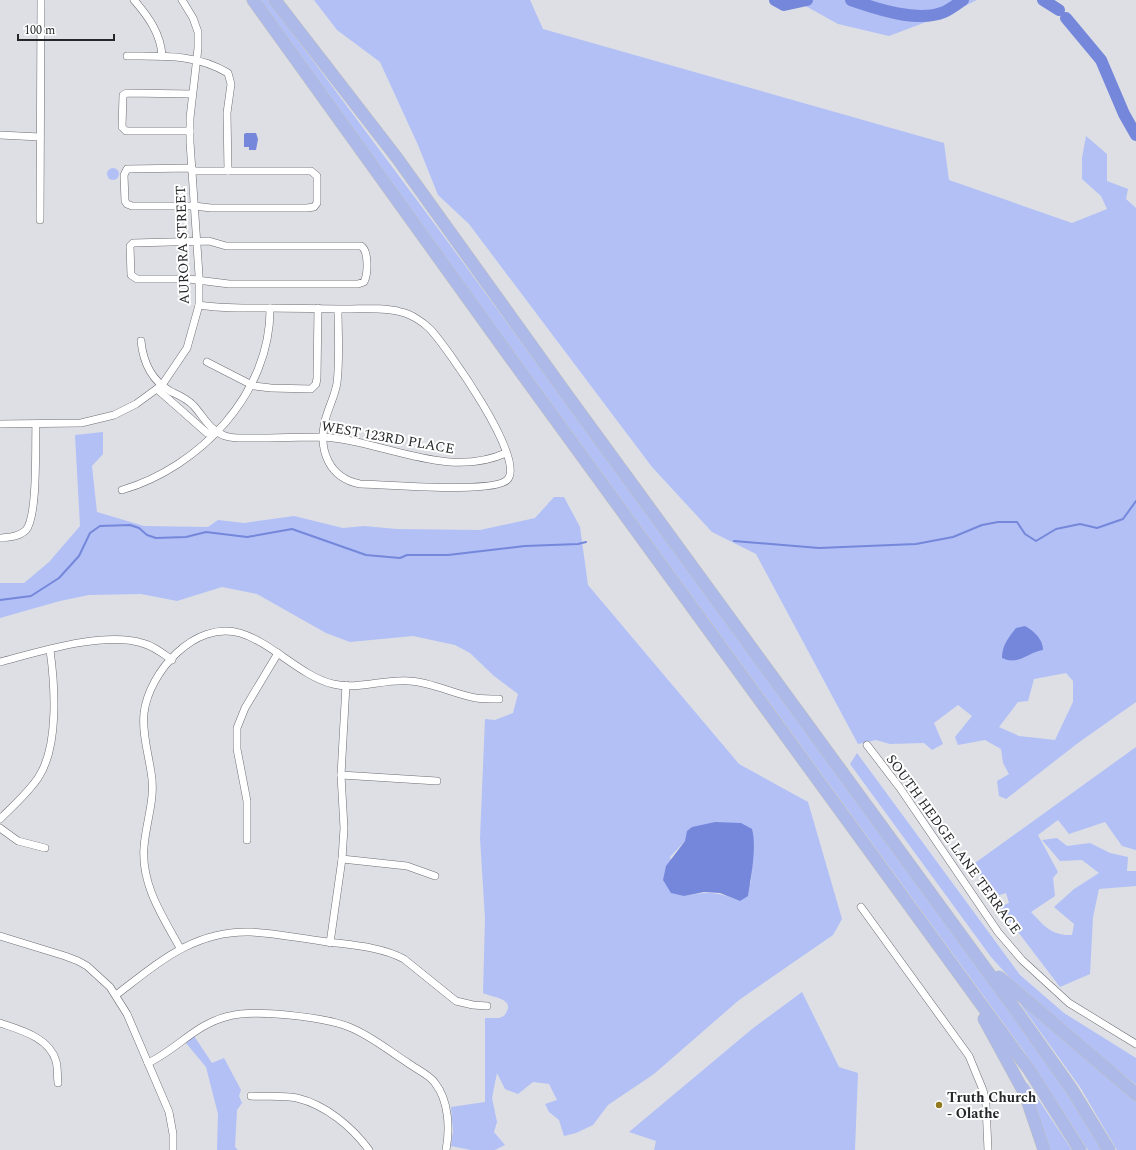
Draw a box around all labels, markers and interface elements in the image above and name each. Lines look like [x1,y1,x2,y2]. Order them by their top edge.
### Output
scale bar [18,16,114,42]
text: 100 m [24,21,55,40]
street label: AURORA STREET [170,185,195,305]
street label: WEST 123RD PLACE [320,415,456,460]
street label: SOUTH HEDGE LANE TERRACE [881,750,1026,939]
place label: Truth Church - Olathe [947,1087,1037,1124]
marker: Truth Church - Olathe [934,1100,944,1110]

